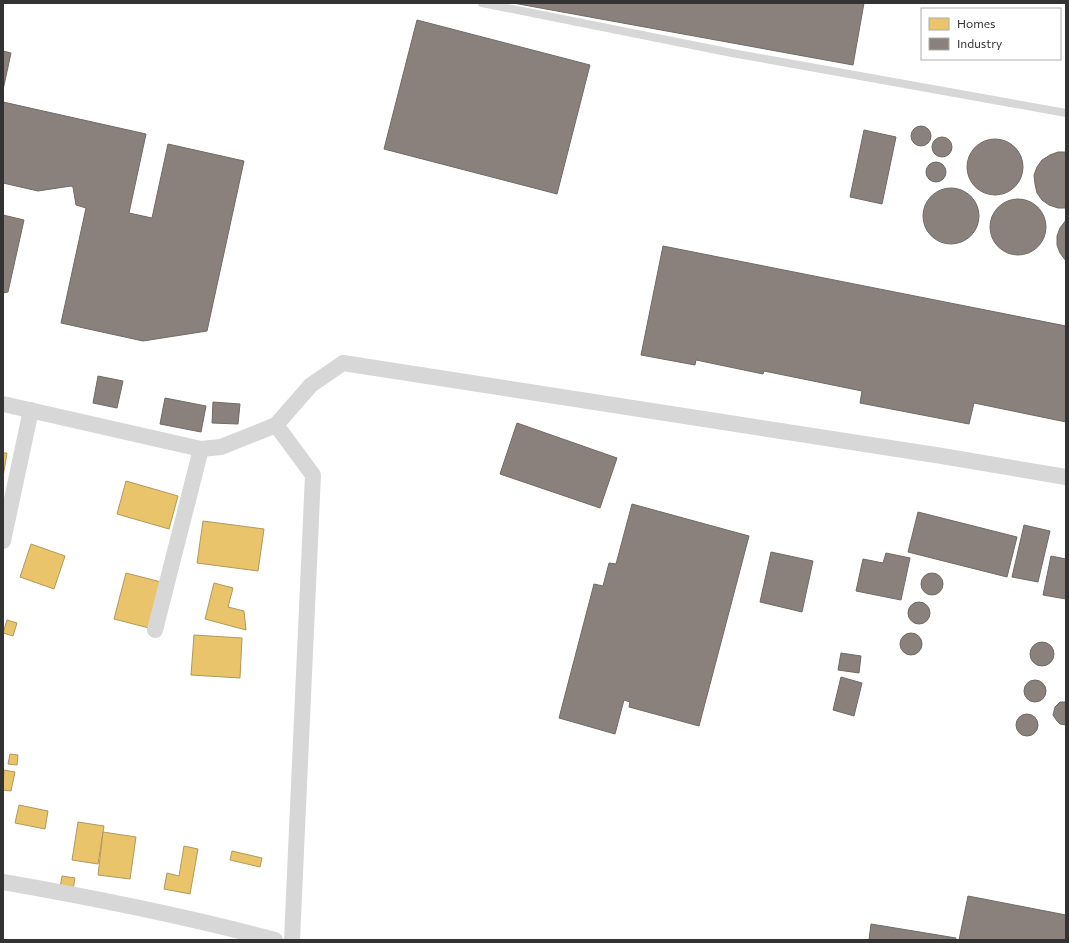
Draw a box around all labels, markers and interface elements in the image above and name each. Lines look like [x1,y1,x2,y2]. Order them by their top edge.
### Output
legend [921,8,1061,60]
text: Homes [957,16,995,30]
text: Industry [957,36,1002,50]

